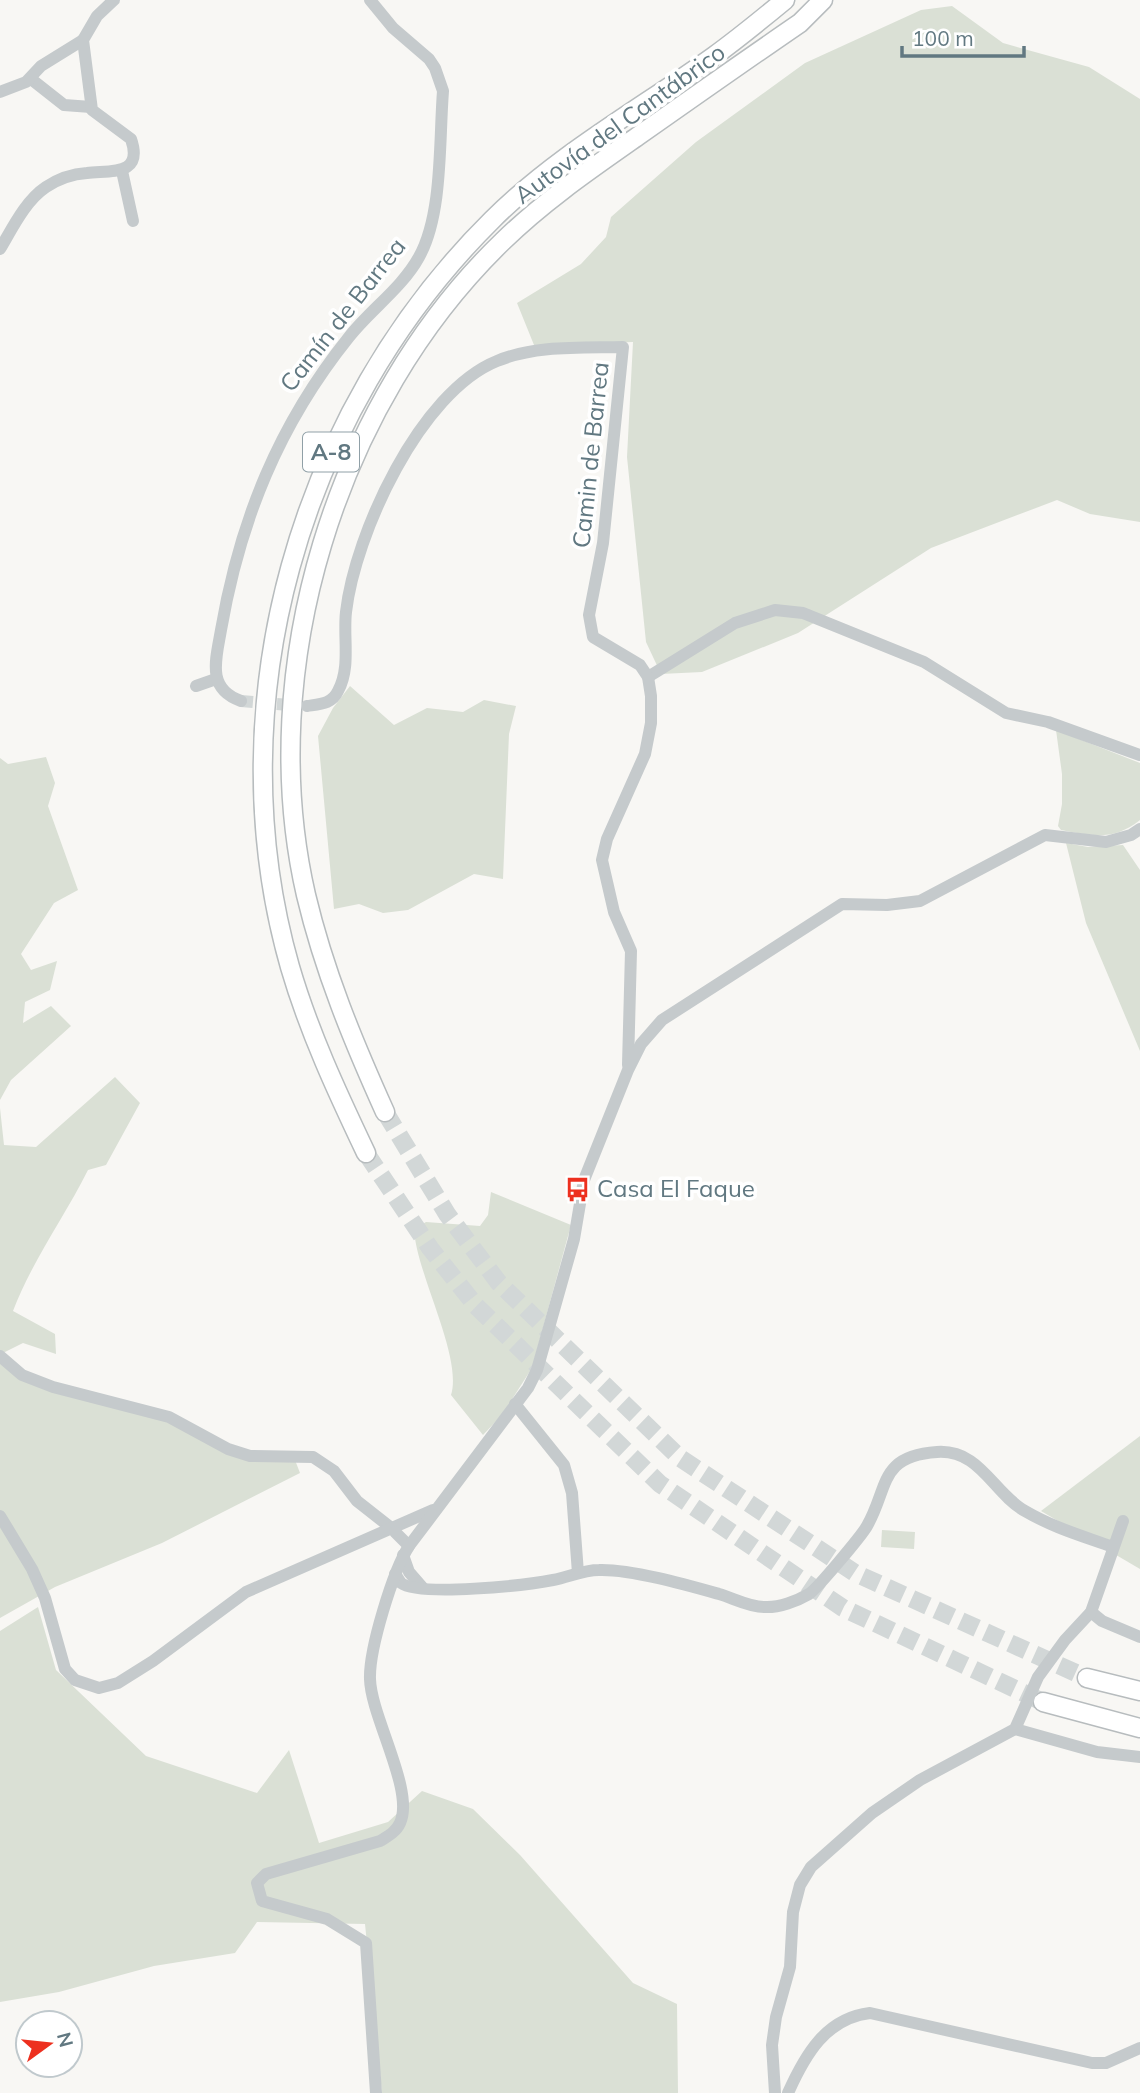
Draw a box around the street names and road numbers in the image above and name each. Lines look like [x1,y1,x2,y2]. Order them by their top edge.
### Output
street label: Autovía del Cantábrico [508,37,731,210]
street label: Camín de Barrea [273,232,412,397]
street label: Camin de Barrea [565,360,615,549]
road number: A-8 [303,432,359,472]

